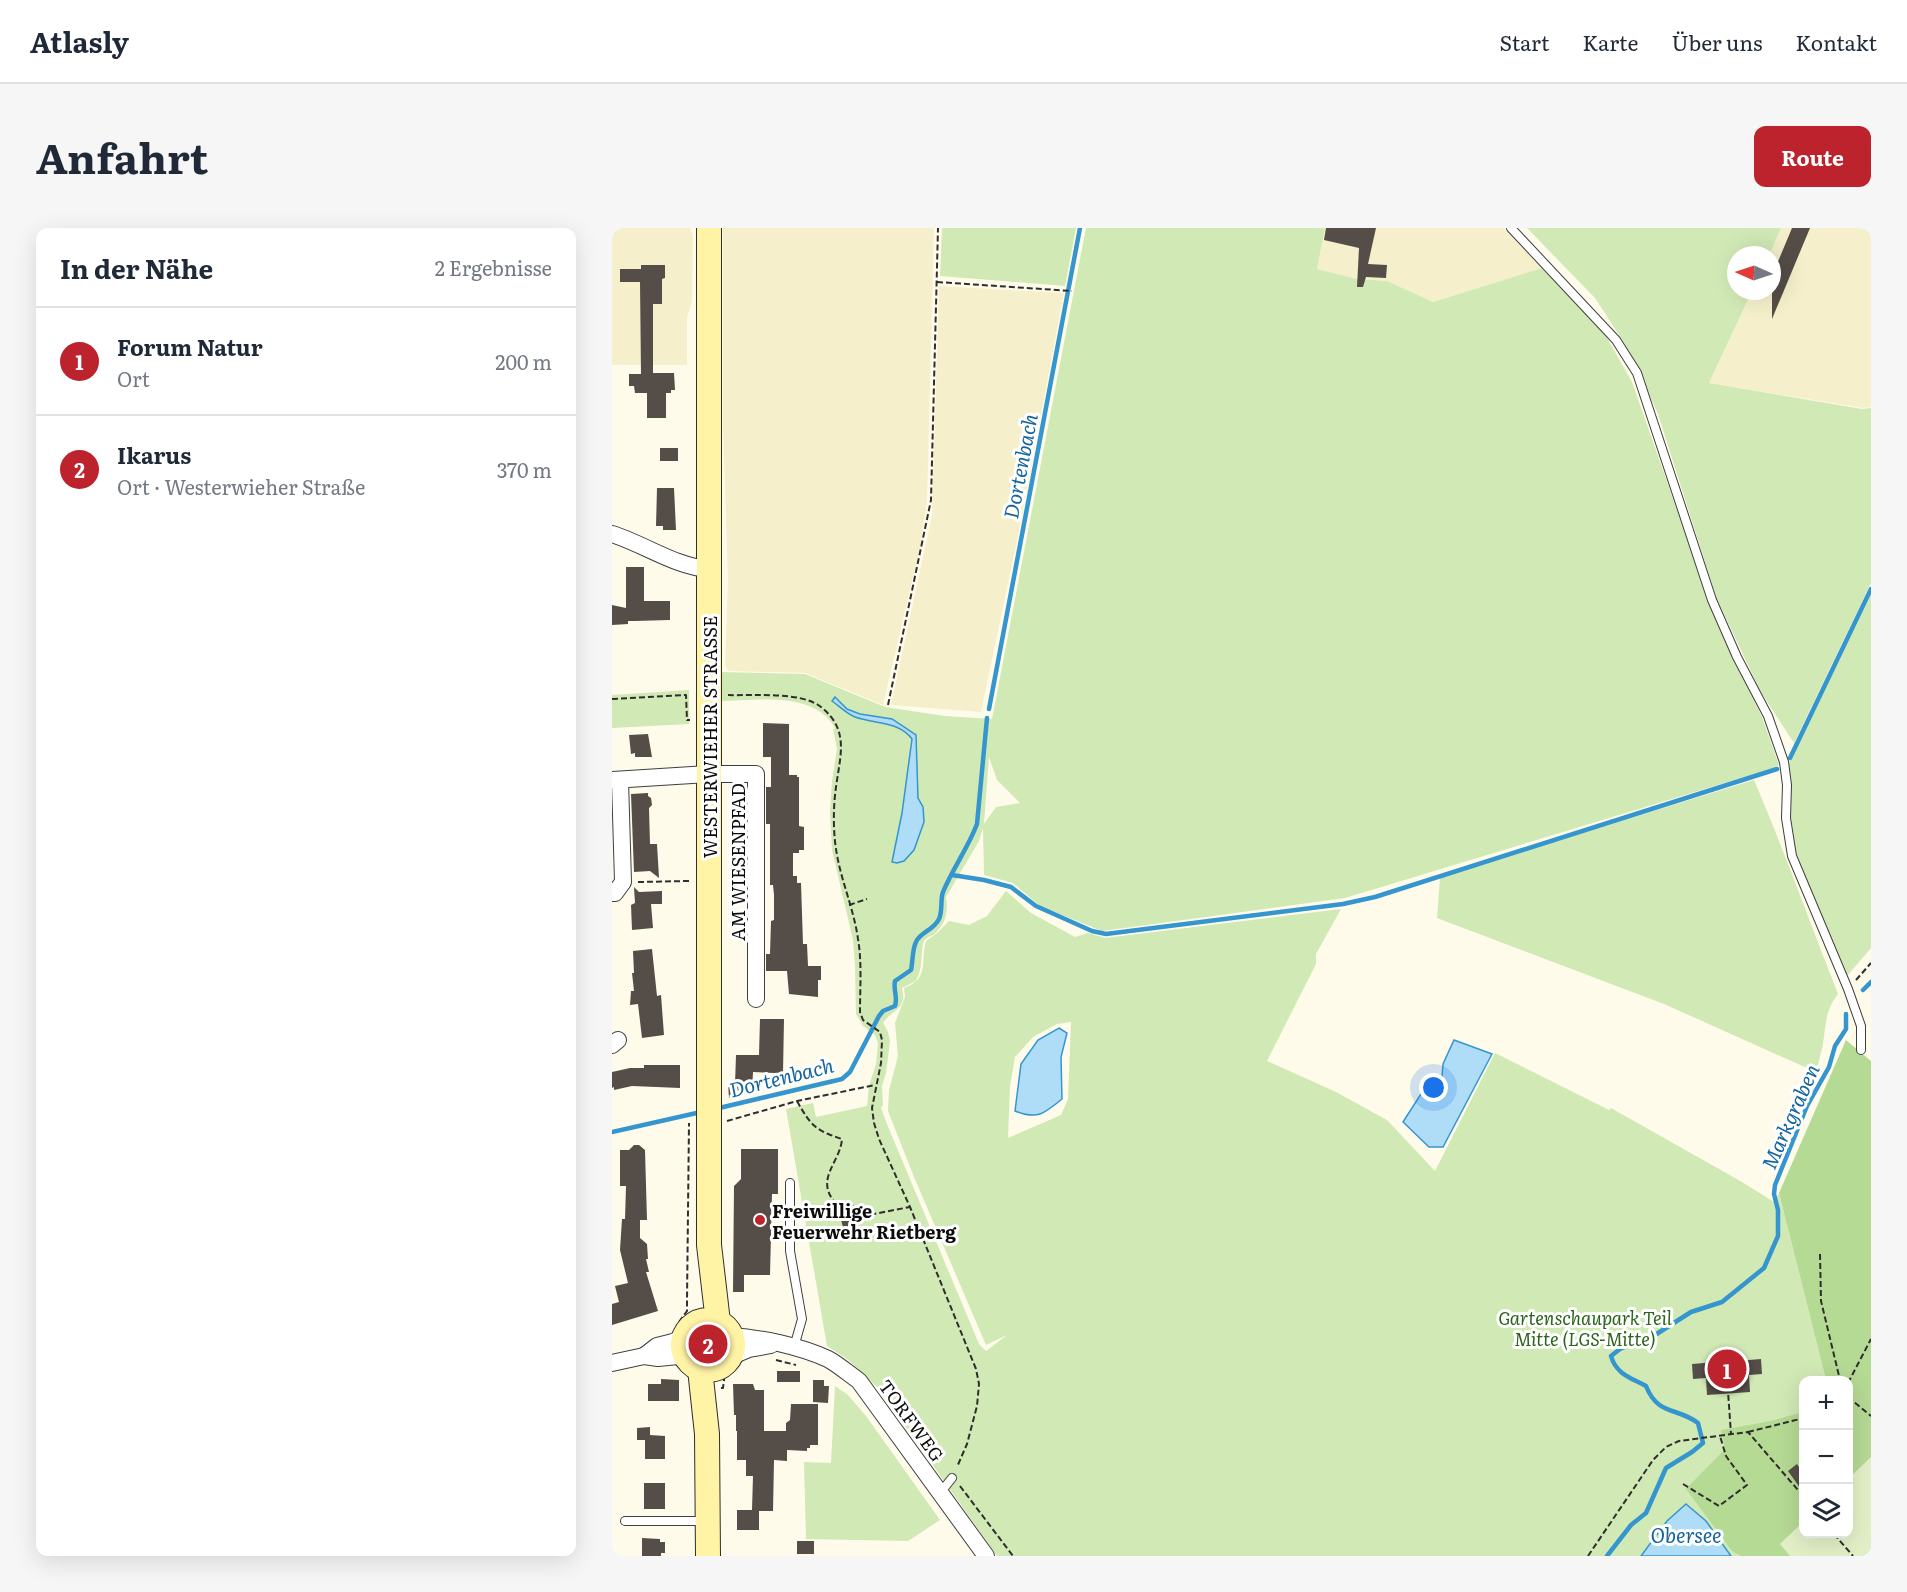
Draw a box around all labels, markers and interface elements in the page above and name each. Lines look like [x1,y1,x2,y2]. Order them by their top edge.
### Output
text: Atlasly [30,20,129,62]
text: Start [1499,26,1550,57]
text: Karte [1583,26,1638,57]
text: Über uns [1671,26,1762,57]
text: Kontakt [1795,26,1877,57]
text: Anfahrt [36,125,208,187]
button: Route [1754,126,1871,187]
north arrow [1727,246,1781,300]
text: In der Nähe [60,248,213,287]
text: 2 Ergebnisse [435,252,552,282]
text: Forum Natur [117,330,263,363]
text: 1 [75,346,84,376]
text: 200 m [495,346,552,376]
text: Ort [117,363,150,393]
water label: Dortenbach [994,411,1044,521]
text: Ikarus [117,438,191,471]
text: 2 [74,454,85,484]
text: 370 m [497,454,552,484]
text: Ort · Westerwieher Straße [117,471,365,501]
street label: WESTERWIEHER STRASSE [696,616,723,858]
street label: AM WIESENPFAD [724,783,751,941]
water label: Dortenbach [726,1048,837,1103]
water label: Markgraben [1752,1059,1826,1173]
your location [1419,1073,1448,1102]
place label: Freiwillige Feuerwehr Rietberg [772,1197,957,1245]
marker: Freiwillige Feuerwehr Rietberg [753,1213,767,1227]
park label: Gartenschaupark Teil Mitte (LGS-Mitte) [1498,1304,1673,1352]
pin: 2 [688,1322,728,1366]
pin: 1 [1708,1346,1746,1392]
street label: TORFWEG [873,1373,951,1467]
map controls [1799,1376,1853,1538]
button: + [1799,1376,1853,1430]
button: − [1799,1430,1853,1484]
button: layers [1799,1484,1853,1538]
water label: Obersee [1650,1519,1722,1549]

